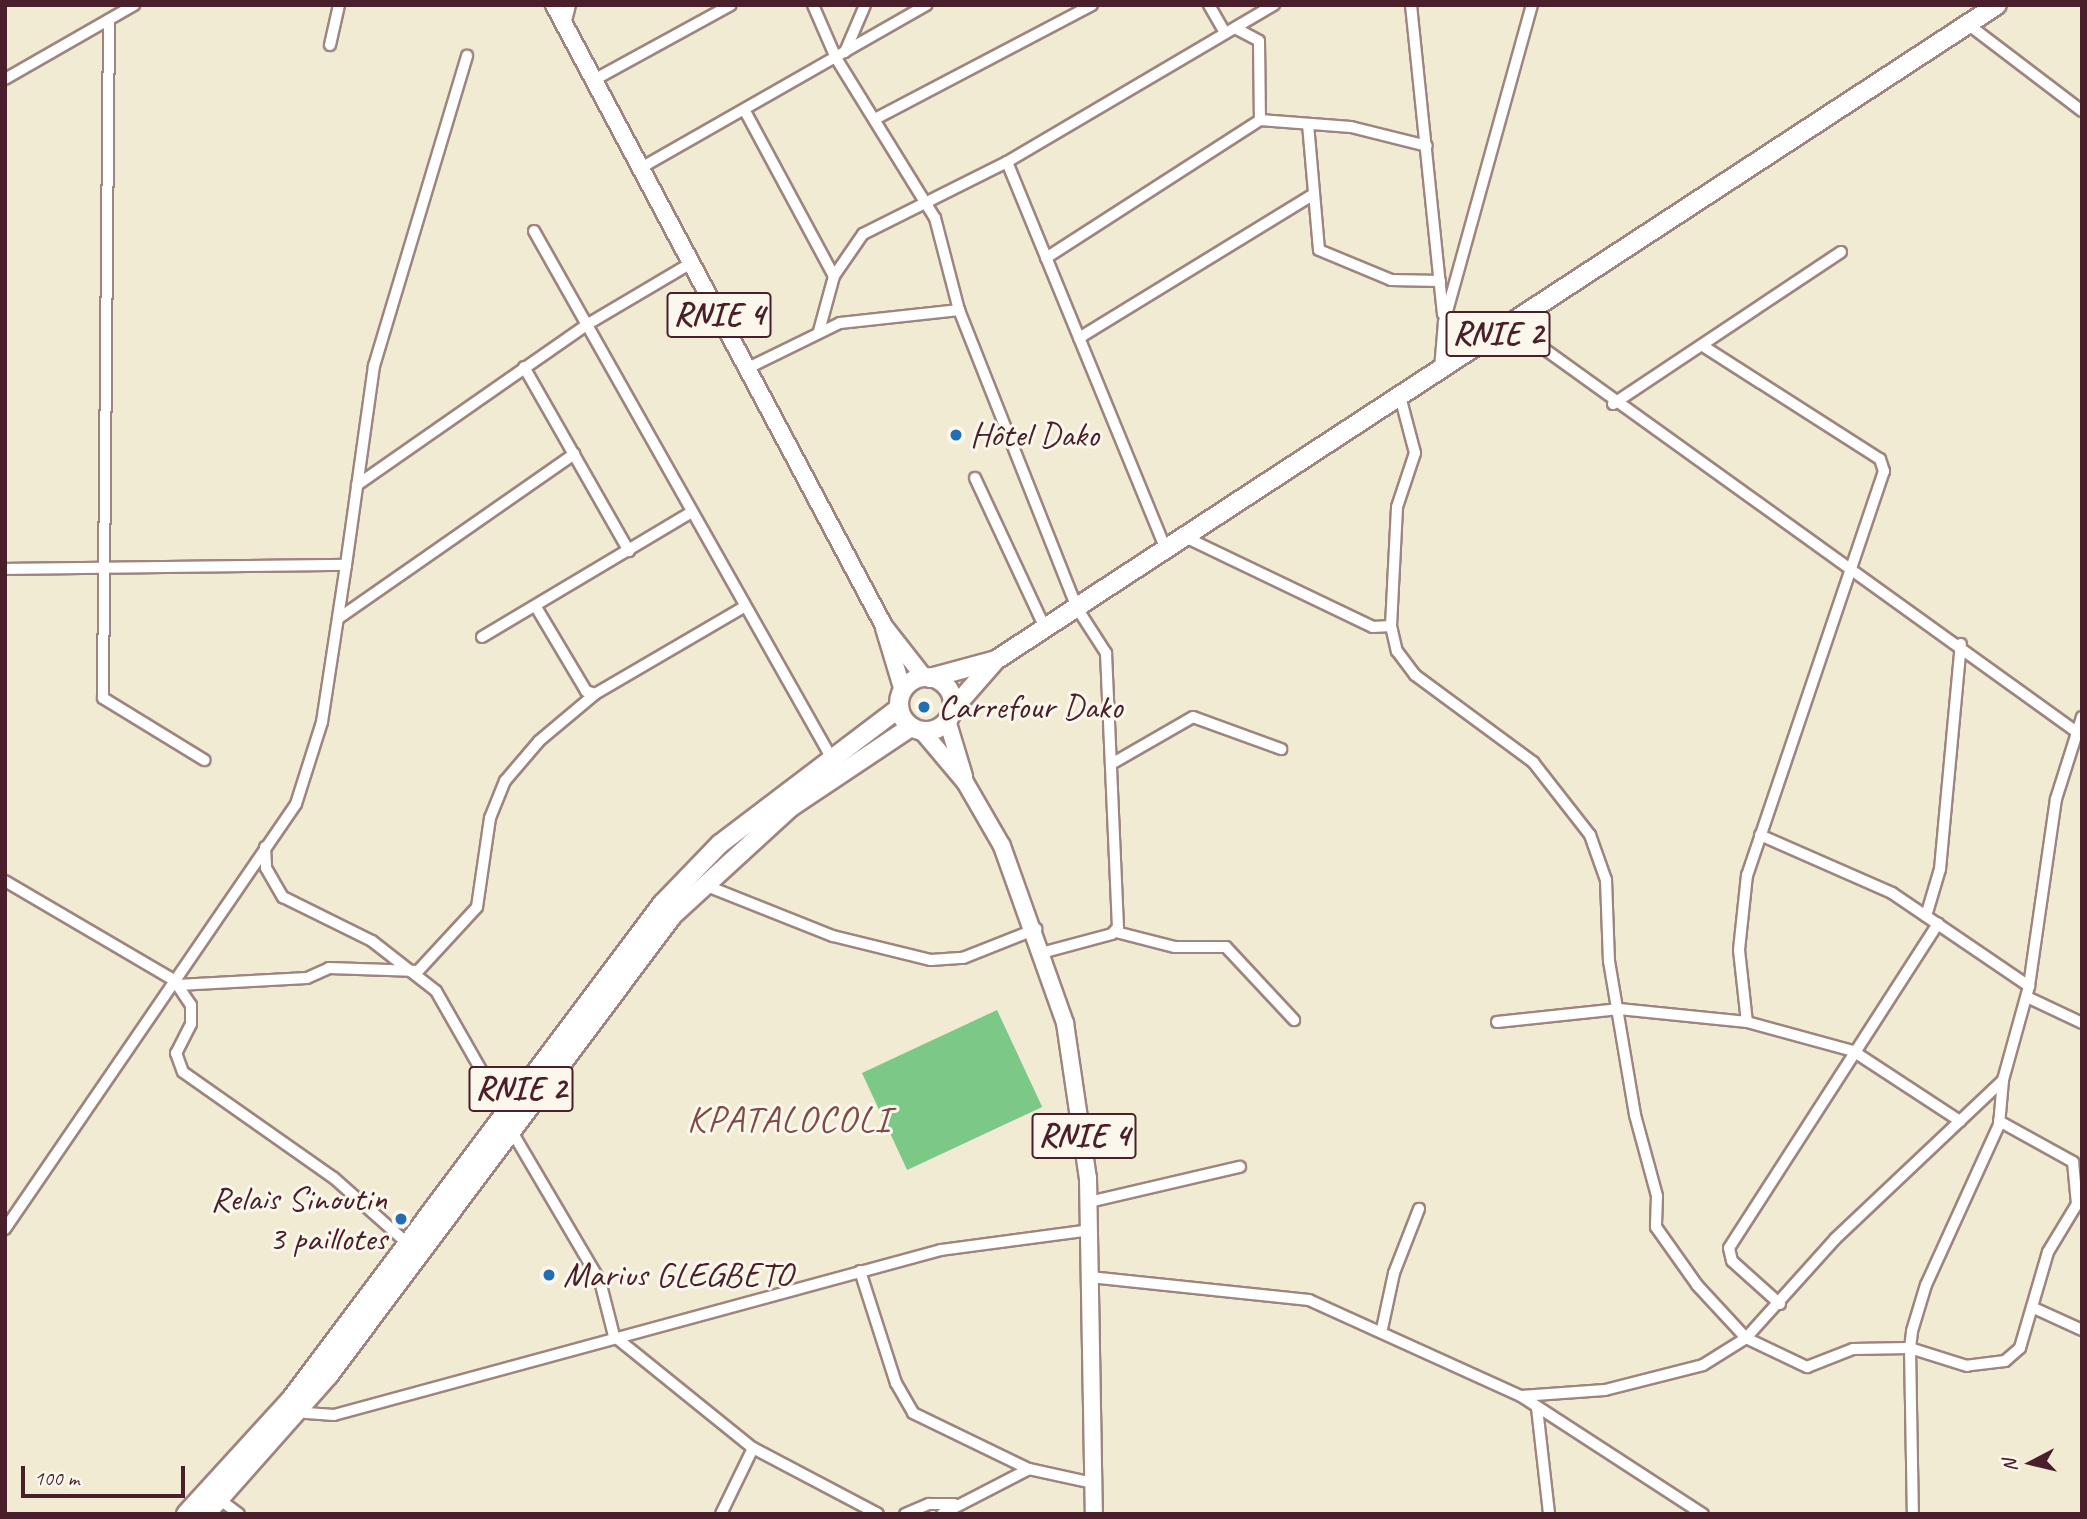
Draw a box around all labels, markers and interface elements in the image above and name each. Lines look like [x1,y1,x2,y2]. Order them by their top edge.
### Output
road number: RNIE 4 [666,286,772,344]
road number: RNIE 2 [1446,304,1550,364]
place label: Hôtel Dako [970,414,1100,456]
marker: Hôtel Dako [948,427,964,443]
place label: Carrefour Dako [938,686,1124,728]
marker: Carrefour Dako [916,699,932,715]
road number: RNIE 2 [468,1060,574,1119]
district label: KPATALOCOLI [686,1097,892,1141]
road number: RNIE 4 [1032,1106,1136,1166]
place label: Relais Sinoutin 3 paillotes [211,1178,387,1260]
marker: Relais Sinoutin 3 paillotes [393,1211,409,1227]
place label: Marius GLEGBETO [563,1254,793,1296]
marker: Marius GLEGBETO [541,1267,557,1283]
north arrow [1996,1428,2066,1498]
scale bar [24,1452,189,1496]
text: N [1998,1458,2023,1473]
text: 100 m [34,1465,79,1491]

